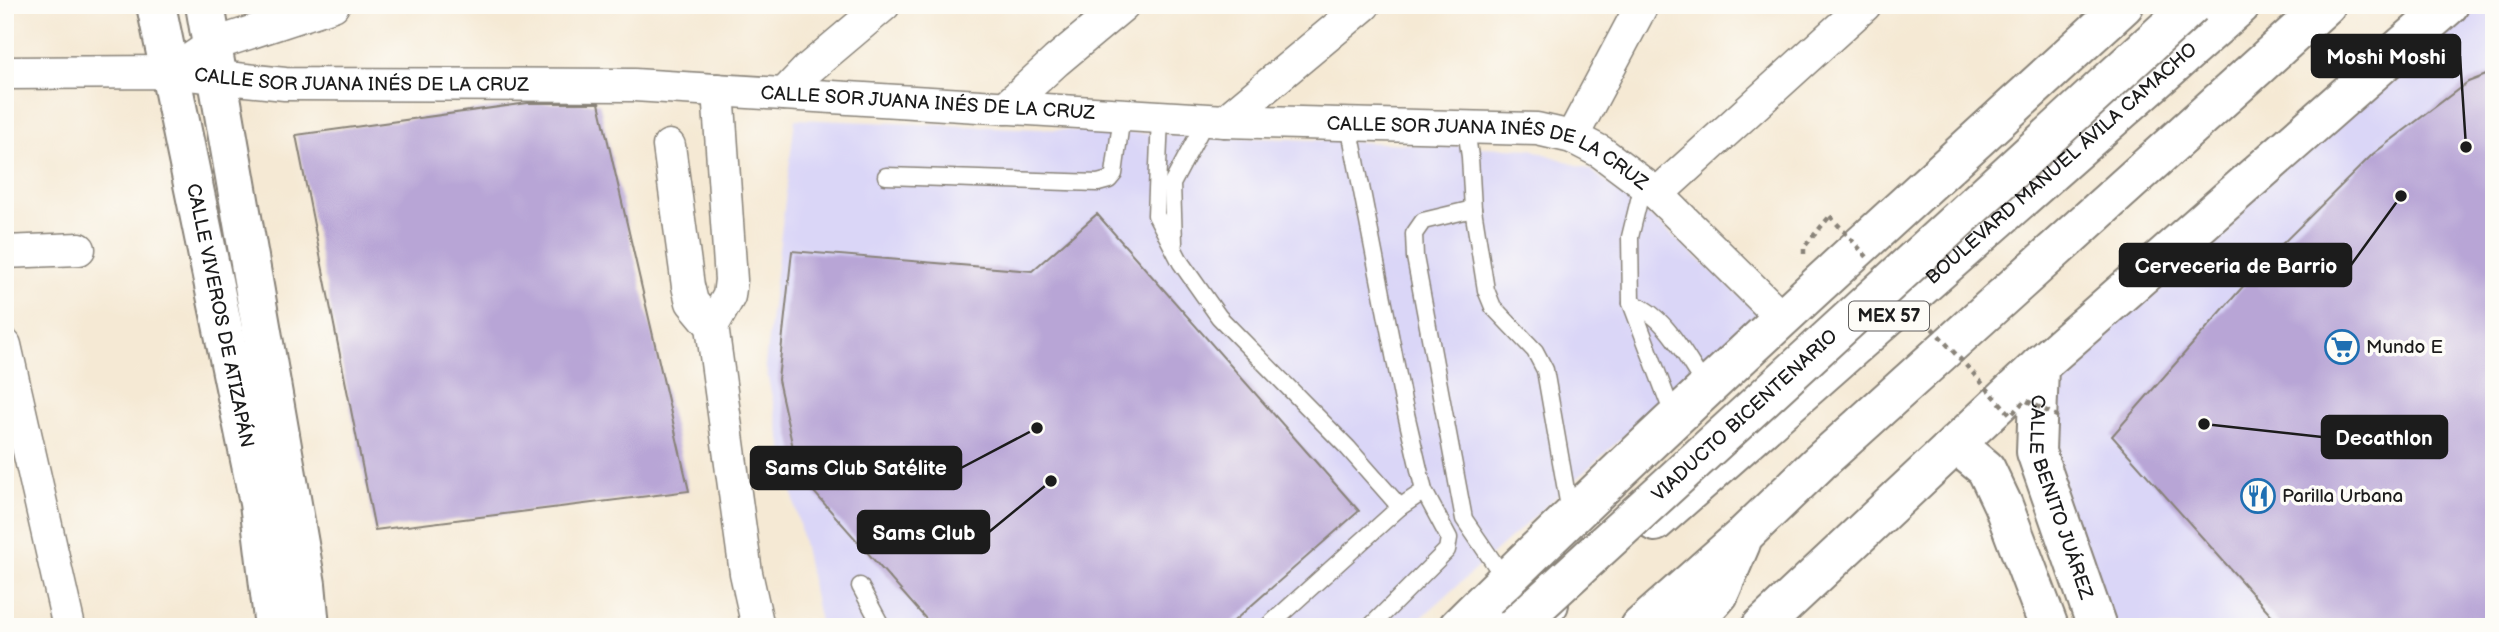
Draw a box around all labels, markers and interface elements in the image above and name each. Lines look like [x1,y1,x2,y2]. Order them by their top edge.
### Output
callout: Moshi Moshi [2312,35,2460,77]
street label: BOULEVARD MANUEL ÁVILA CAMACHO [1921,38,2202,289]
text: Moshi Moshi [2326,45,2446,70]
street label: CALLE SOR JUANA INÉS DE LA CRUZ [193,63,529,96]
street label: CALLE SOR JUANA INÉS DE LA CRUZ [760,81,1096,125]
street label: CALLE SOR JUANA INÉS DE LA CRUZ [1326,112,1653,195]
street label: CALLE VIVEROS DE ATIZAPÁN [182,181,259,450]
callout: Cerveceria de Barrio [2120,244,2351,286]
text: Cerveceria de Barrio [2135,254,2337,279]
road number: MEX 57 [1849,302,1929,330]
street label: VIADUCTO BICENTENARIO [1647,325,1842,506]
supermarket icon: Mundo E [2323,328,2361,366]
place label: Mundo E [2366,336,2443,359]
street label: CALLE BENITO JUÁREZ [2024,394,2098,603]
callout: Decathlon [2322,416,2447,458]
text: Decathlon [2335,426,2433,451]
callout: Sams Club Satélite [751,447,961,489]
text: Sams Club Satélite [765,456,947,481]
restaurant icon: Parilla Urbana [2239,477,2277,515]
place label: Parilla Urbana [2282,485,2403,508]
callout: Sams Club [858,511,989,553]
text: Sams Club [872,521,976,546]

